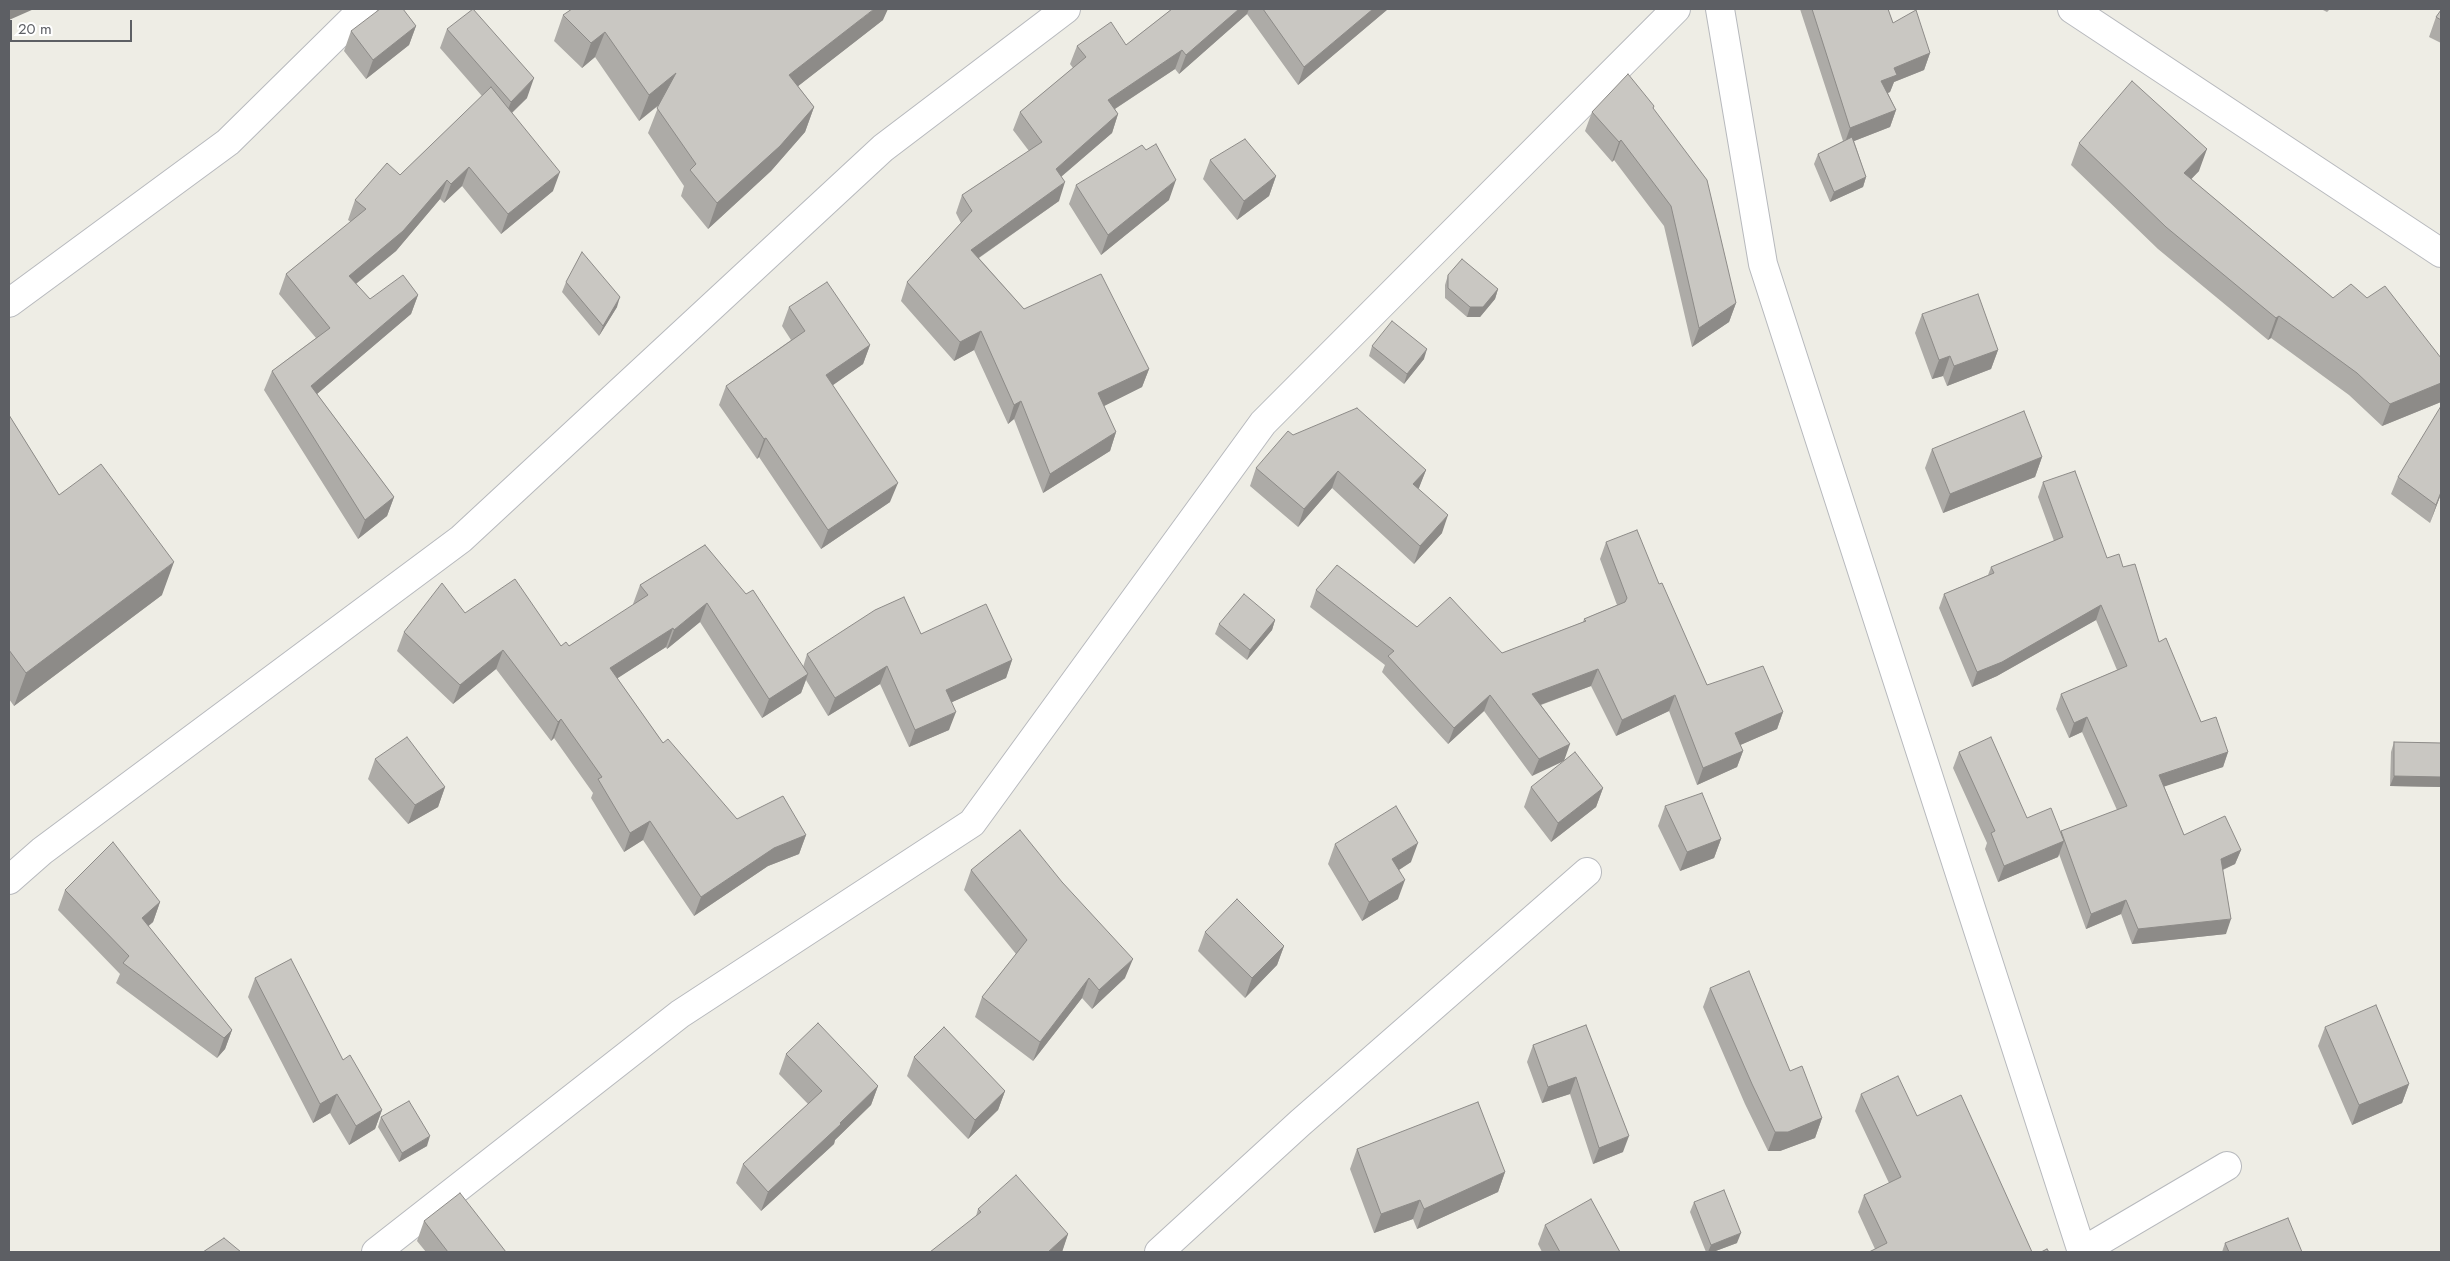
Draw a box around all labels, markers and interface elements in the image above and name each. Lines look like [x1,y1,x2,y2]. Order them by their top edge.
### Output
scale bar [12,10,135,42]
text: 20 m [18,18,52,40]

